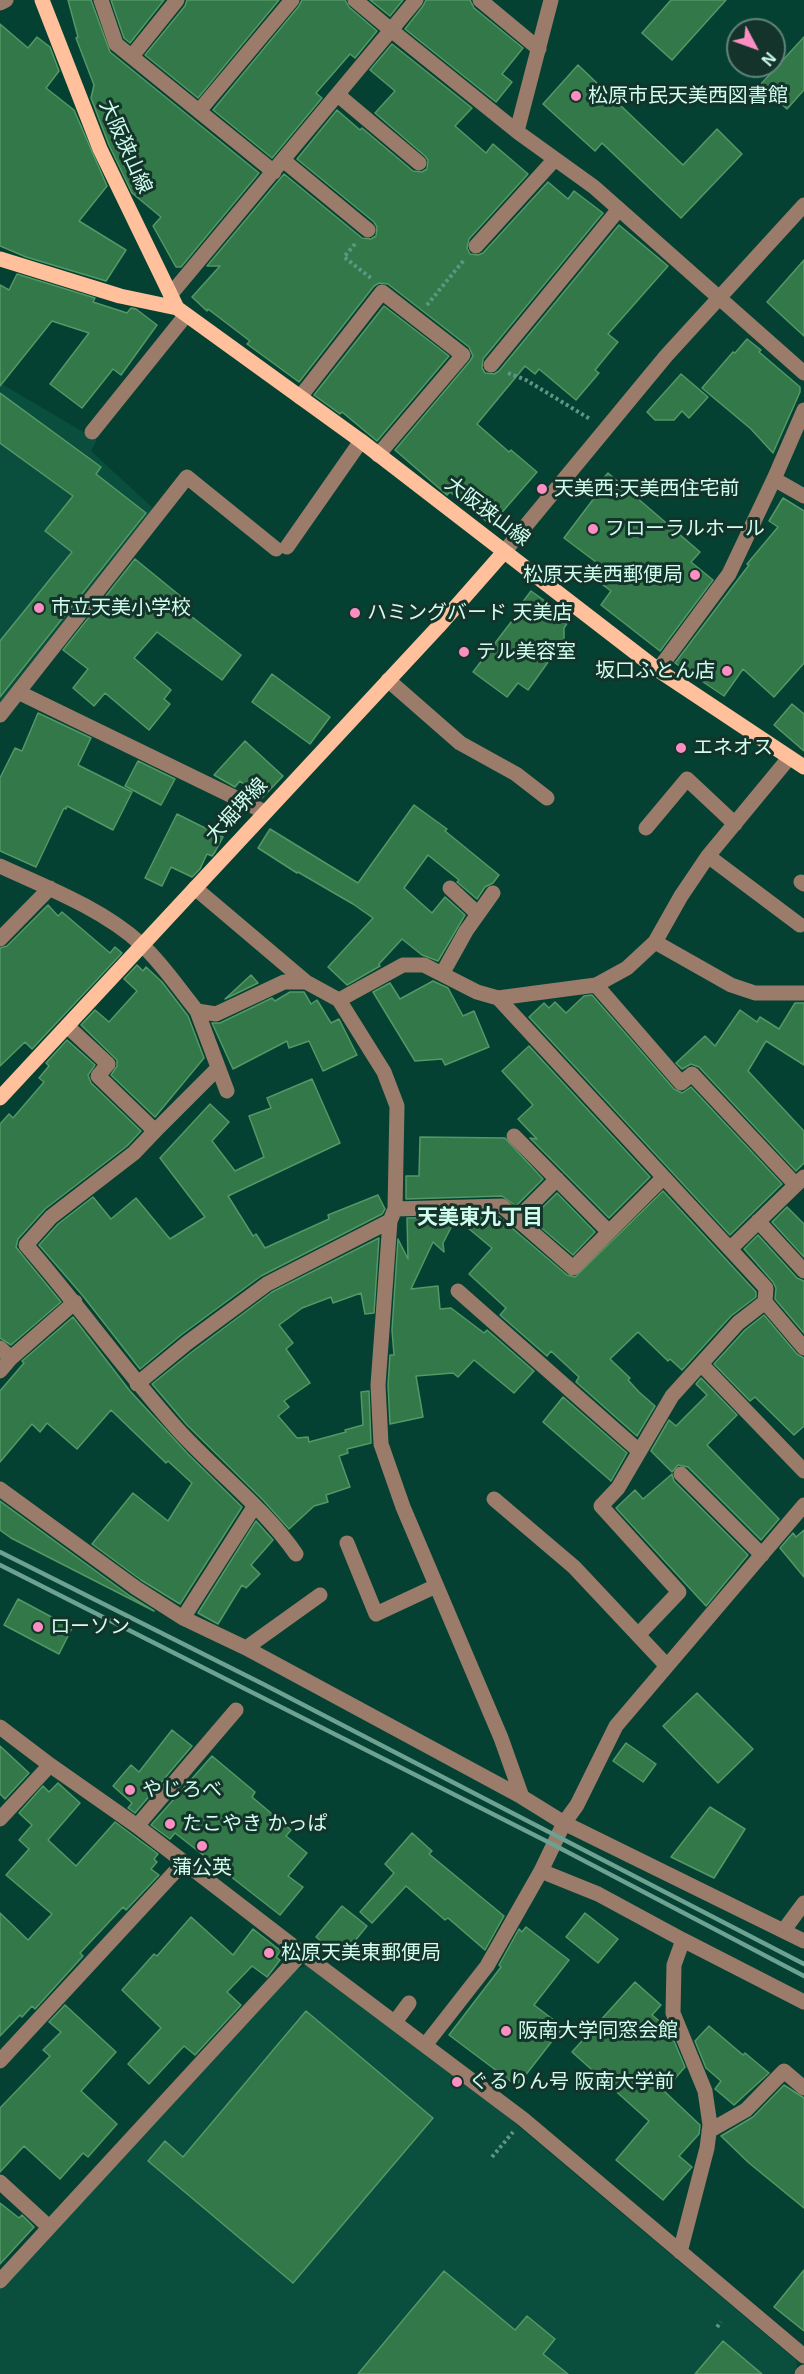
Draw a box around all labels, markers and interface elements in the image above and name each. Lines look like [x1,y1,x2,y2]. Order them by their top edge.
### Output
north arrow [726,18,786,78]
text: N [758,49,779,69]
place label: 松原市民天美西図書館 [588,84,788,108]
marker: 松原市民天美西図書館 [569,89,583,103]
street label: 大阪狭山線 [94,96,156,198]
street label: 大阪狭山線 [440,472,534,552]
place label: 天美西;天美西住宅前 [554,477,740,501]
marker: 天美西;天美西住宅前 [535,482,549,496]
place label: フローラルホール [605,517,765,541]
marker: フローラルホール [586,522,600,536]
place label: 松原天美西郵便局 [523,563,683,587]
marker: 松原天美西郵便局 [688,568,702,582]
place label: 市立天美小学校 [51,596,191,620]
marker: 市立天美小学校 [32,601,46,615]
place label: ハミングバード 天美店 [367,601,573,625]
marker: ハミングバード 天美店 [348,606,362,620]
place label: テル美容室 [476,640,576,664]
marker: テル美容室 [457,645,471,659]
place label: 坂口ふとん店 [595,659,715,683]
marker: 坂口ふとん店 [720,664,734,678]
place label: エネオス [693,736,773,760]
marker: エネオス [674,741,688,755]
street label: 大堀堺線 [201,774,273,848]
district label: 天美東九丁目 [417,1205,543,1231]
place label: ローソン [50,1615,130,1639]
marker: ローソン [31,1620,45,1634]
place label: やじろべ [142,1778,222,1802]
marker: やじろべ [123,1783,137,1797]
place label: たこやき かっぱ [182,1812,328,1836]
marker: たこやき かっぱ [163,1817,177,1831]
marker: 蒲公英 [195,1839,209,1853]
place label: 蒲公英 [172,1856,232,1880]
place label: 松原天美東郵便局 [281,1941,441,1965]
marker: 松原天美東郵便局 [262,1946,276,1960]
place label: 阪南大学同窓会館 [518,2019,678,2043]
marker: 阪南大学同窓会館 [499,2024,513,2038]
place label: ぐるりん号 阪南大学前 [469,2070,675,2094]
marker: ぐるりん号 阪南大学前 [450,2075,464,2089]

